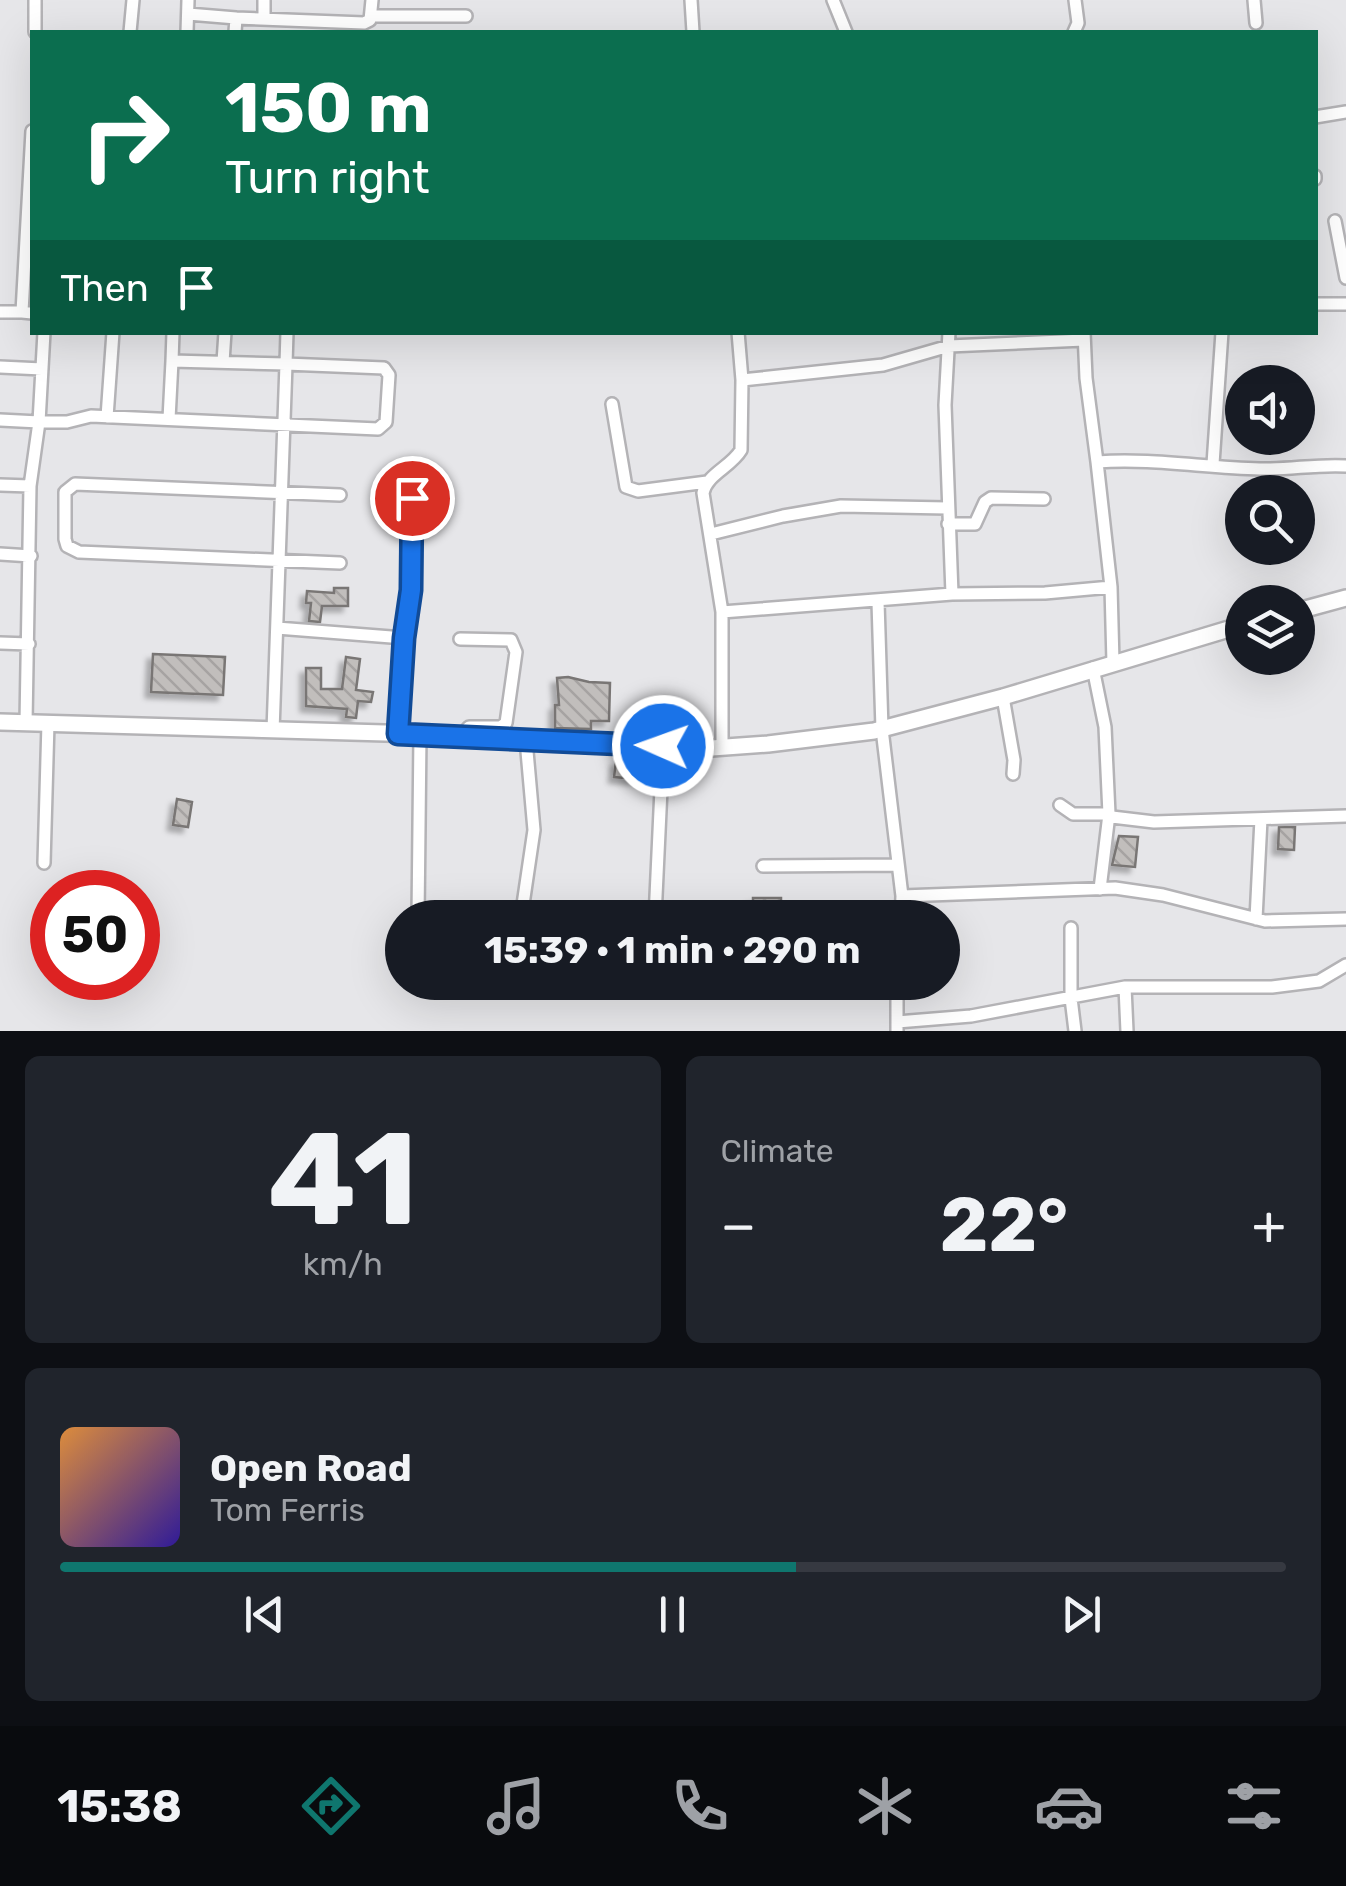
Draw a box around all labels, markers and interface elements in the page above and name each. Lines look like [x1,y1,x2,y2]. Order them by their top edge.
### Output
text: 150 m [225,67,432,150]
icon: right [60,70,190,200]
text: Turn right [225,151,429,204]
icon: arrive [169,260,224,315]
text: Then [60,265,149,311]
map controls [1225,365,1315,675]
button: sound [1225,365,1315,455]
pin [370,456,455,541]
icon: arrive [385,471,440,526]
button: search [1225,475,1315,565]
button: layers [1225,585,1315,675]
position arrow [611,694,715,798]
speed limit sign: 50 [30,870,160,1000]
text: 15:39 · 1 min · 290 m [484,927,861,973]
text: 41 [268,1102,418,1257]
text: Climate [721,1132,834,1170]
text: 22° [940,1181,1068,1270]
text: − [721,1193,756,1258]
text: + [1252,1193,1286,1258]
text: km/h [303,1245,383,1283]
text: Open Road [210,1445,412,1491]
text: Tom Ferris [210,1491,365,1529]
icon: previous [237,1587,292,1642]
icon: pause [645,1587,700,1642]
icon: next [1054,1587,1109,1642]
icon: directions [296,1771,366,1841]
icon: music [481,1771,551,1841]
icon: phone [665,1771,735,1841]
icon: climate [850,1771,920,1841]
icon: car [1034,1771,1104,1841]
icon: filters [1219,1771,1289,1841]
text: 15:38 [57,1780,182,1833]

